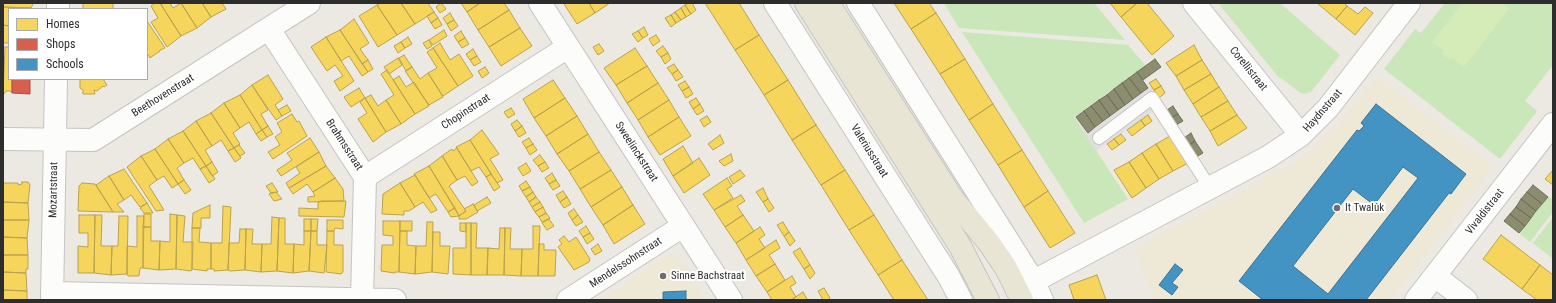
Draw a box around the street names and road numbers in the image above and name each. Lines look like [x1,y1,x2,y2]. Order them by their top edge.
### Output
street label: Corellistraat [1226,44,1270,94]
street label: Beethovenstraat [130,72,196,120]
street label: Haydnstraat [1301,87,1345,135]
street label: Chopinstraat [439,91,493,133]
street label: Brahmsstraat [323,117,365,173]
street label: Sweelinckstraat [612,120,660,184]
street label: Valeriusstraat [847,122,891,180]
street label: Mozartstraat [47,162,61,218]
street label: Vivaldistraat [1463,187,1507,237]
street label: Mendelssohnstraat [587,235,665,291]

